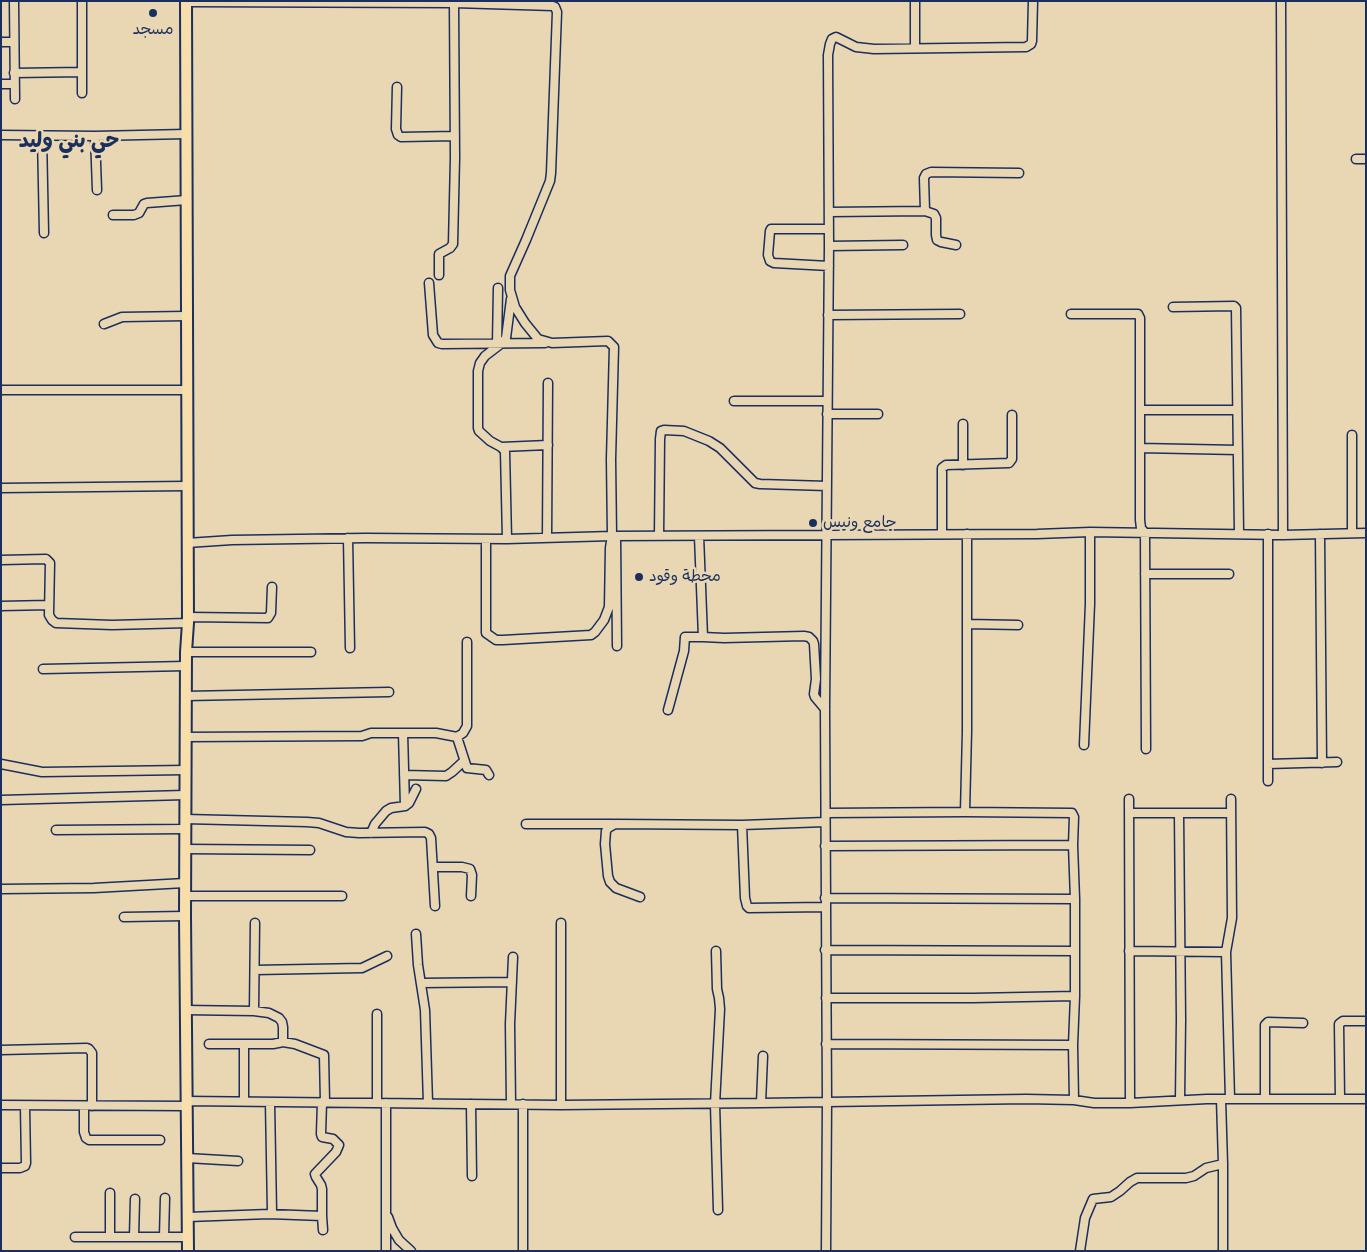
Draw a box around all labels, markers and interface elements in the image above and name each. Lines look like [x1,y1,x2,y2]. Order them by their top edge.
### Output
marker: مسجد [147,7,159,19]
place label: مسجد [132,20,174,40]
district label: حي بني وليد [19,129,119,155]
place label: جامع ونيس [823,513,897,533]
marker: جامع ونيس [807,517,819,529]
place label: محطة وقود [649,567,721,587]
marker: محطة وقود [633,571,645,583]

